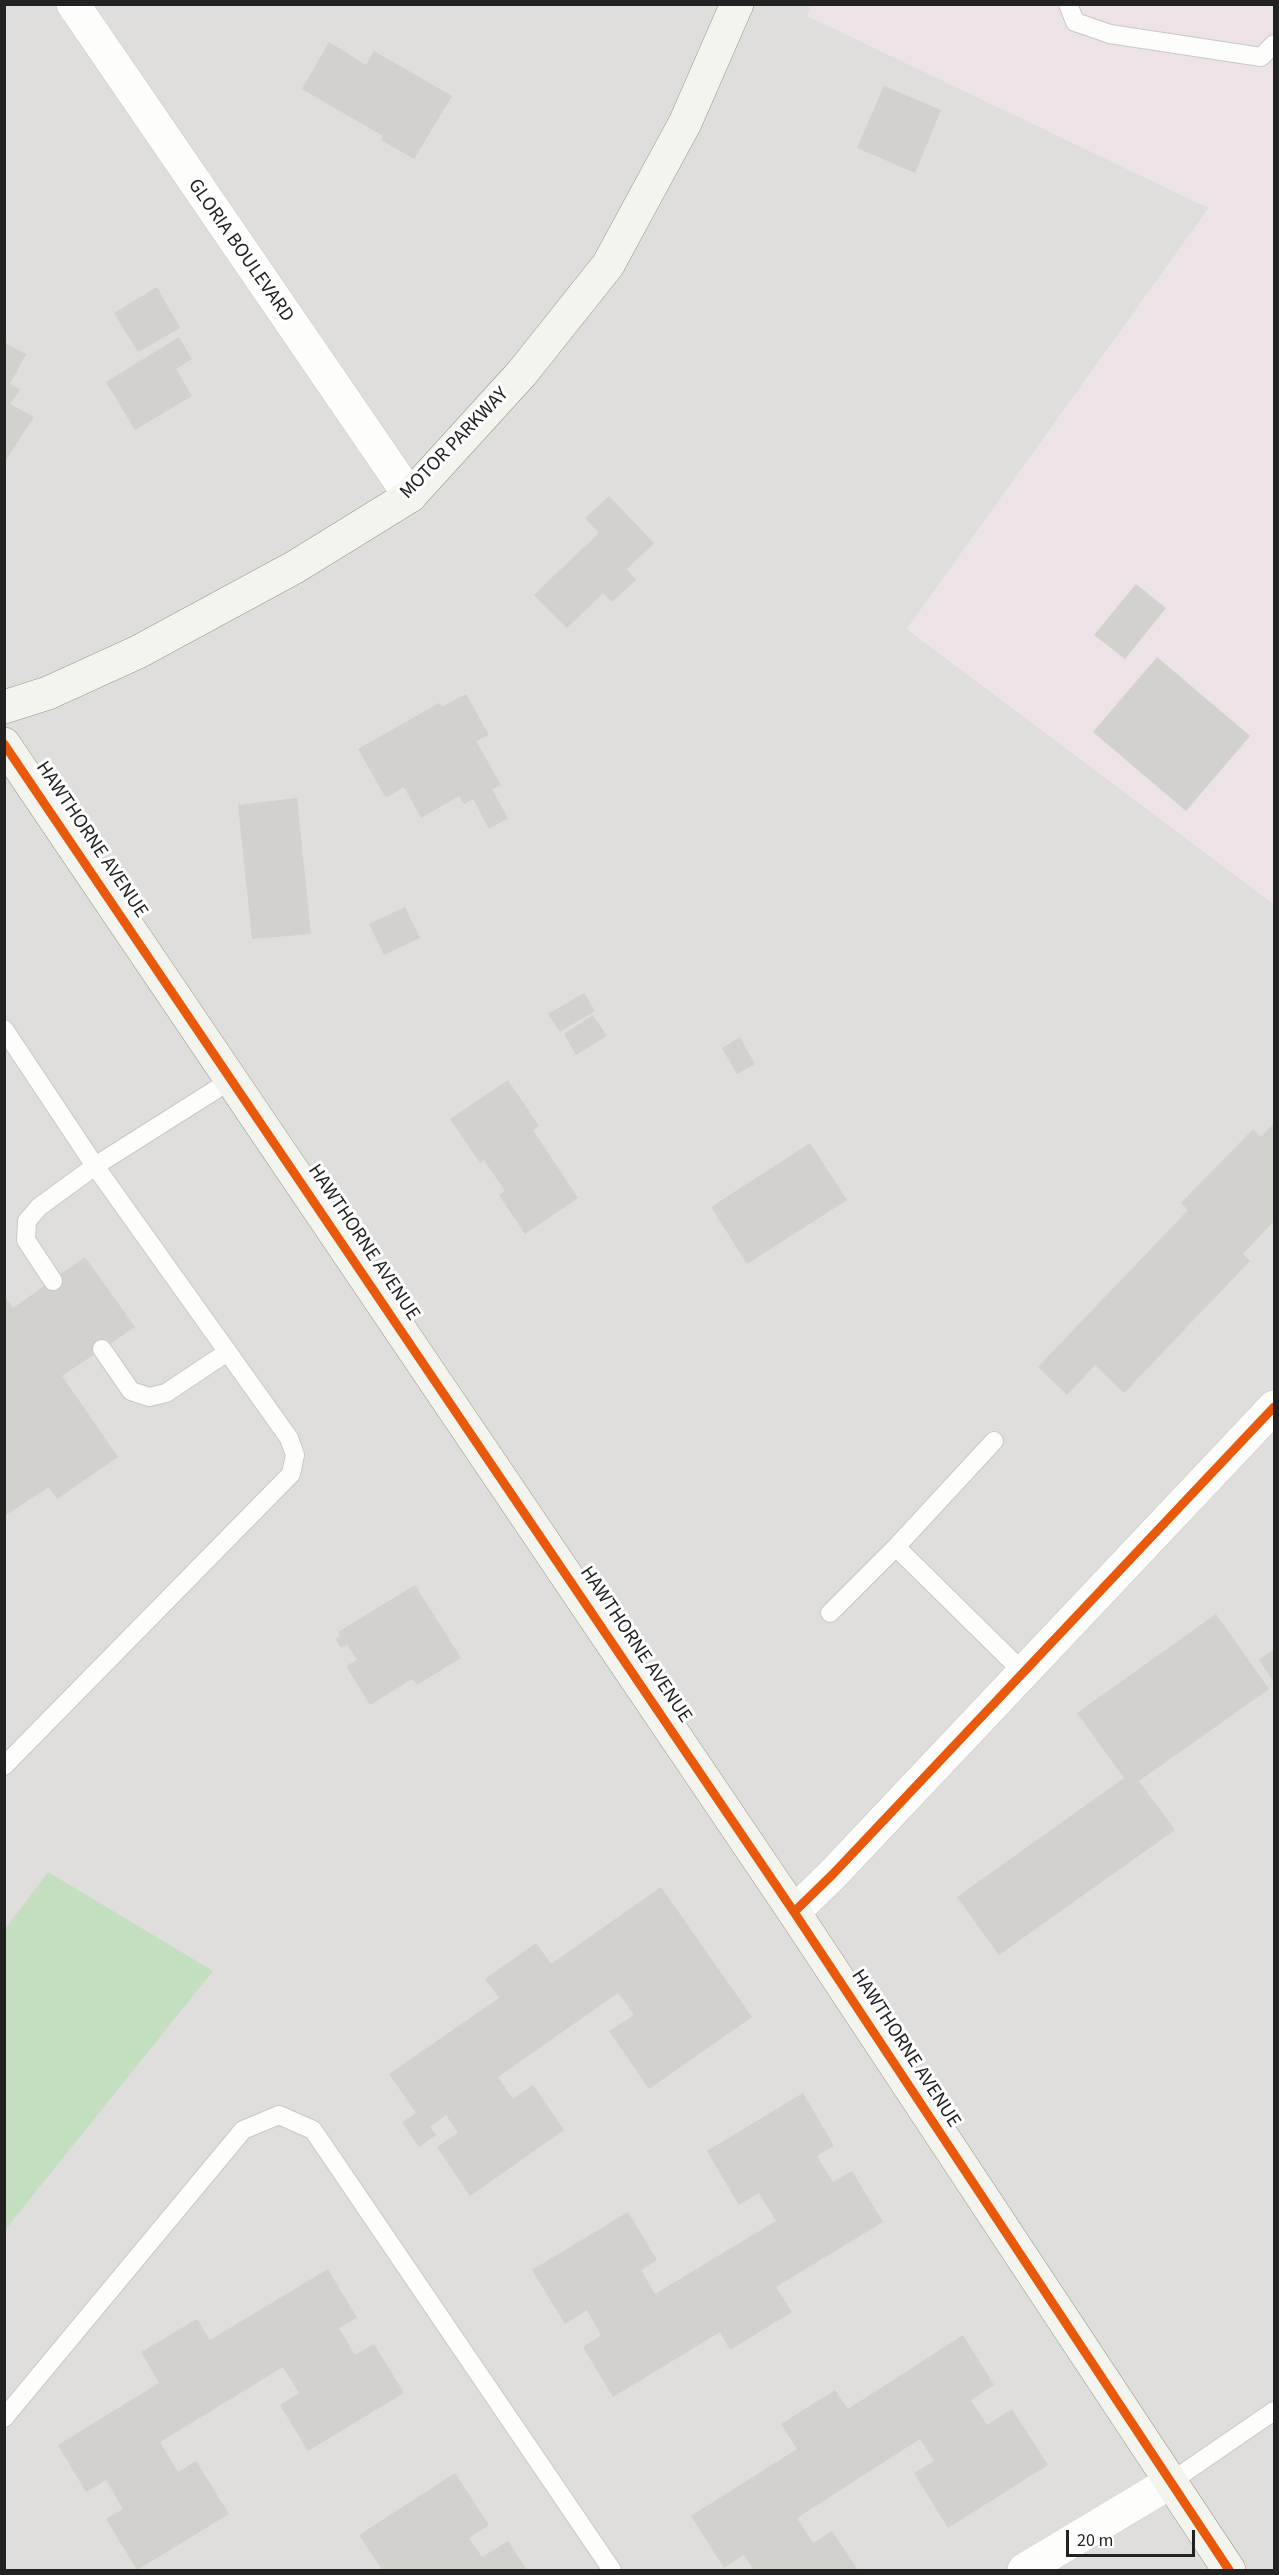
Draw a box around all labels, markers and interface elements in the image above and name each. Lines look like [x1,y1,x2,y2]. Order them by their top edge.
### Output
street label: GLORIA BOULEVARD [182,175,298,327]
street label: MOTOR PARKWAY [396,383,514,505]
street label: HAWTHORNE AVENUE [30,757,152,923]
street label: HAWTHORNE AVENUE [302,1160,424,1326]
street label: HAWTHORNE AVENUE [574,1562,696,1728]
street label: HAWTHORNE AVENUE [845,1966,965,2132]
scale bar [1069,2518,1198,2556]
text: 20 m [1077,2528,1113,2553]

